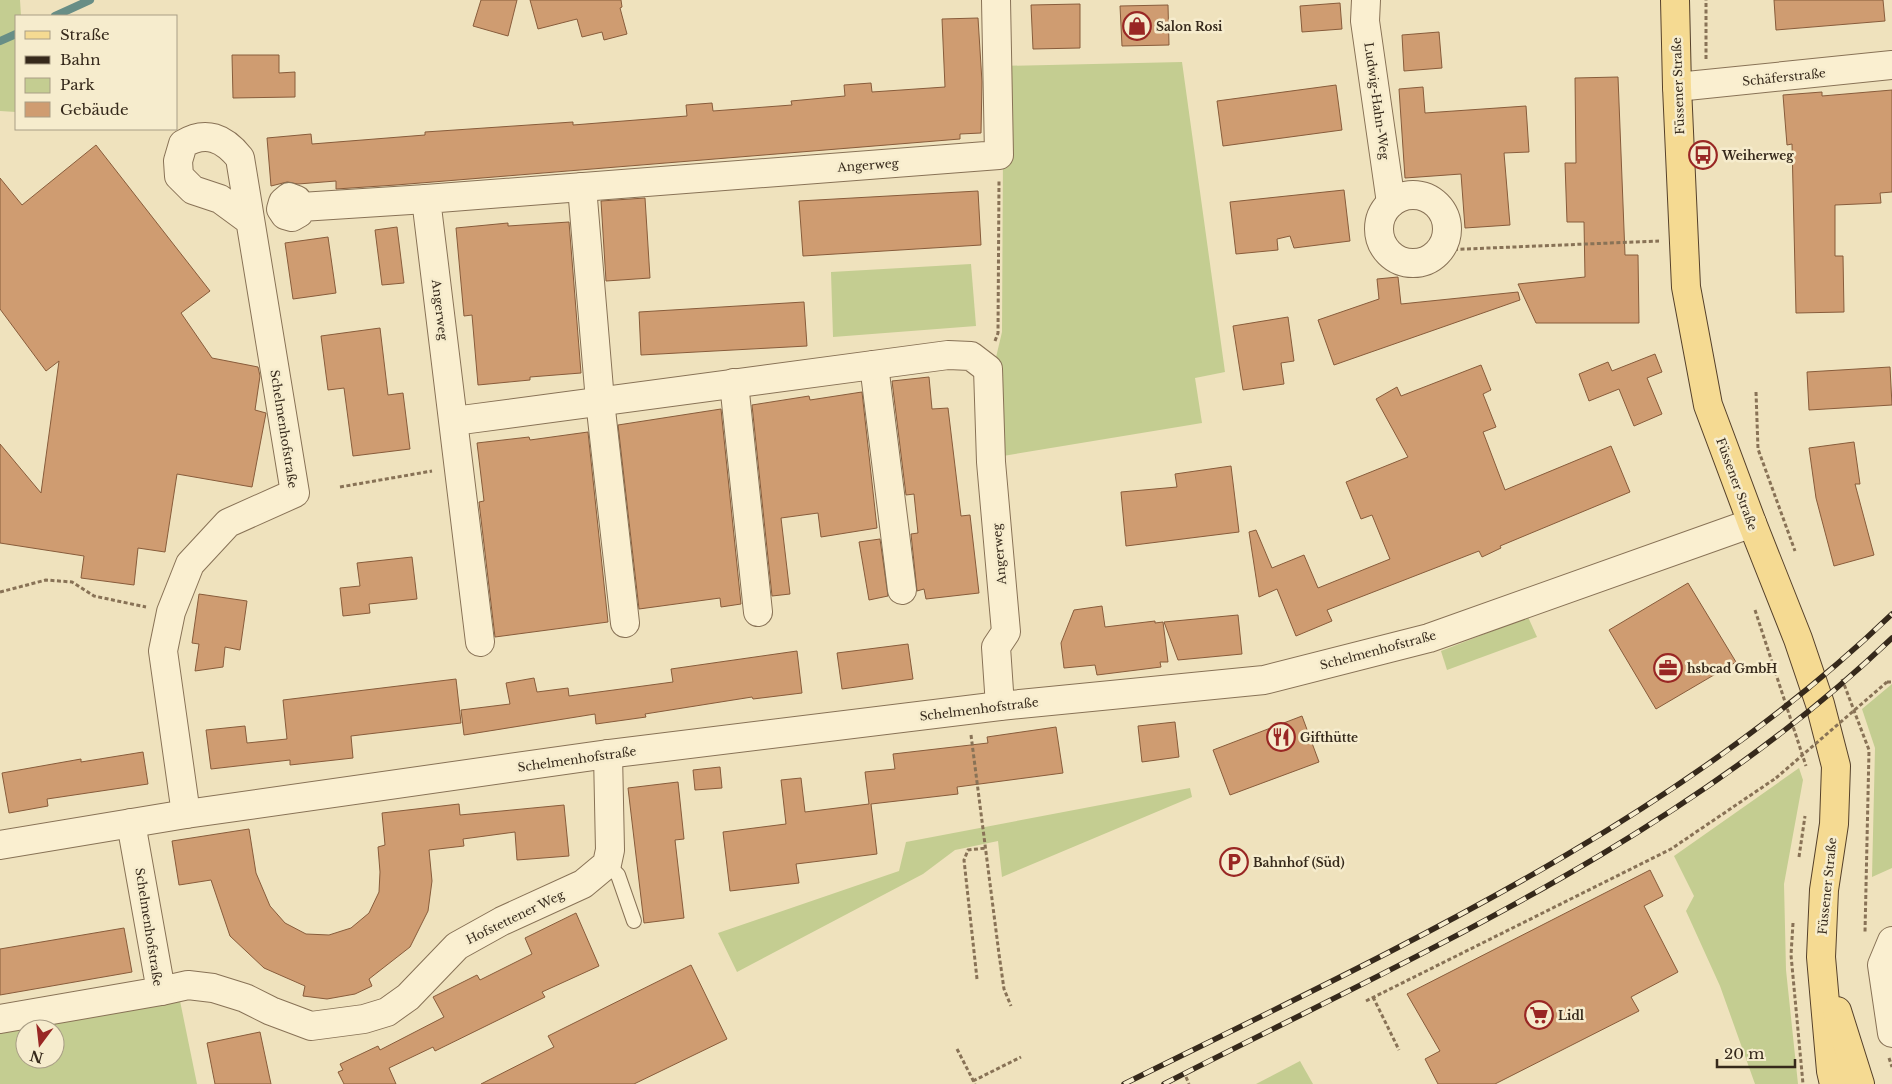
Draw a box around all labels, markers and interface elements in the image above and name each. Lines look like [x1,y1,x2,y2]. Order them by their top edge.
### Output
shop icon: Salon Rosi [1122,11,1152,41]
legend [15,15,178,130]
place label: Salon Rosi [1156,19,1223,34]
text: Straße [60,25,110,44]
street label: Füssener Straße [1669,37,1687,135]
street label: Ludwig-Hahn-Weg [1361,41,1393,161]
text: Bahn [60,50,100,69]
street label: Schäferstraße [1741,65,1827,89]
text: Park [60,75,96,94]
text: Gebäude [60,100,129,119]
bus stop icon: Weiherweg [1688,140,1718,170]
place label: Weiherweg [1721,148,1794,163]
street label: Angerweg [836,155,900,175]
street label: Angerweg [429,278,451,342]
street label: Schelmenhofstraße [267,369,301,489]
street label: Füssener Straße [1713,436,1761,532]
street label: Angerweg [989,522,1009,586]
street label: Schelmenhofstraße [1318,627,1438,673]
office icon: hsbcad GmbH [1653,653,1683,683]
place label: hsbcad GmbH [1687,661,1777,676]
street label: Schelmenhofstraße [919,694,1039,724]
restaurant icon: Gifthütte [1266,722,1296,752]
place label: Gifthütte [1300,730,1358,745]
street label: Schelmenhofstraße [517,743,637,775]
street label: Füssener Straße [1814,837,1840,935]
parking icon: Bahnhof (Süd) [1219,847,1249,877]
place label: Bahnhof (Süd) [1253,855,1345,870]
street label: Schelmenhofstraße [132,867,166,987]
street label: Hofstettener Weg [464,886,567,947]
supermarket icon: Lidl [1524,1000,1554,1030]
place label: Lidl [1558,1008,1585,1023]
north arrow [15,1019,65,1069]
scale bar [1717,1036,1794,1068]
text: 20 m [1724,1044,1764,1063]
text: N [28,1046,45,1067]

